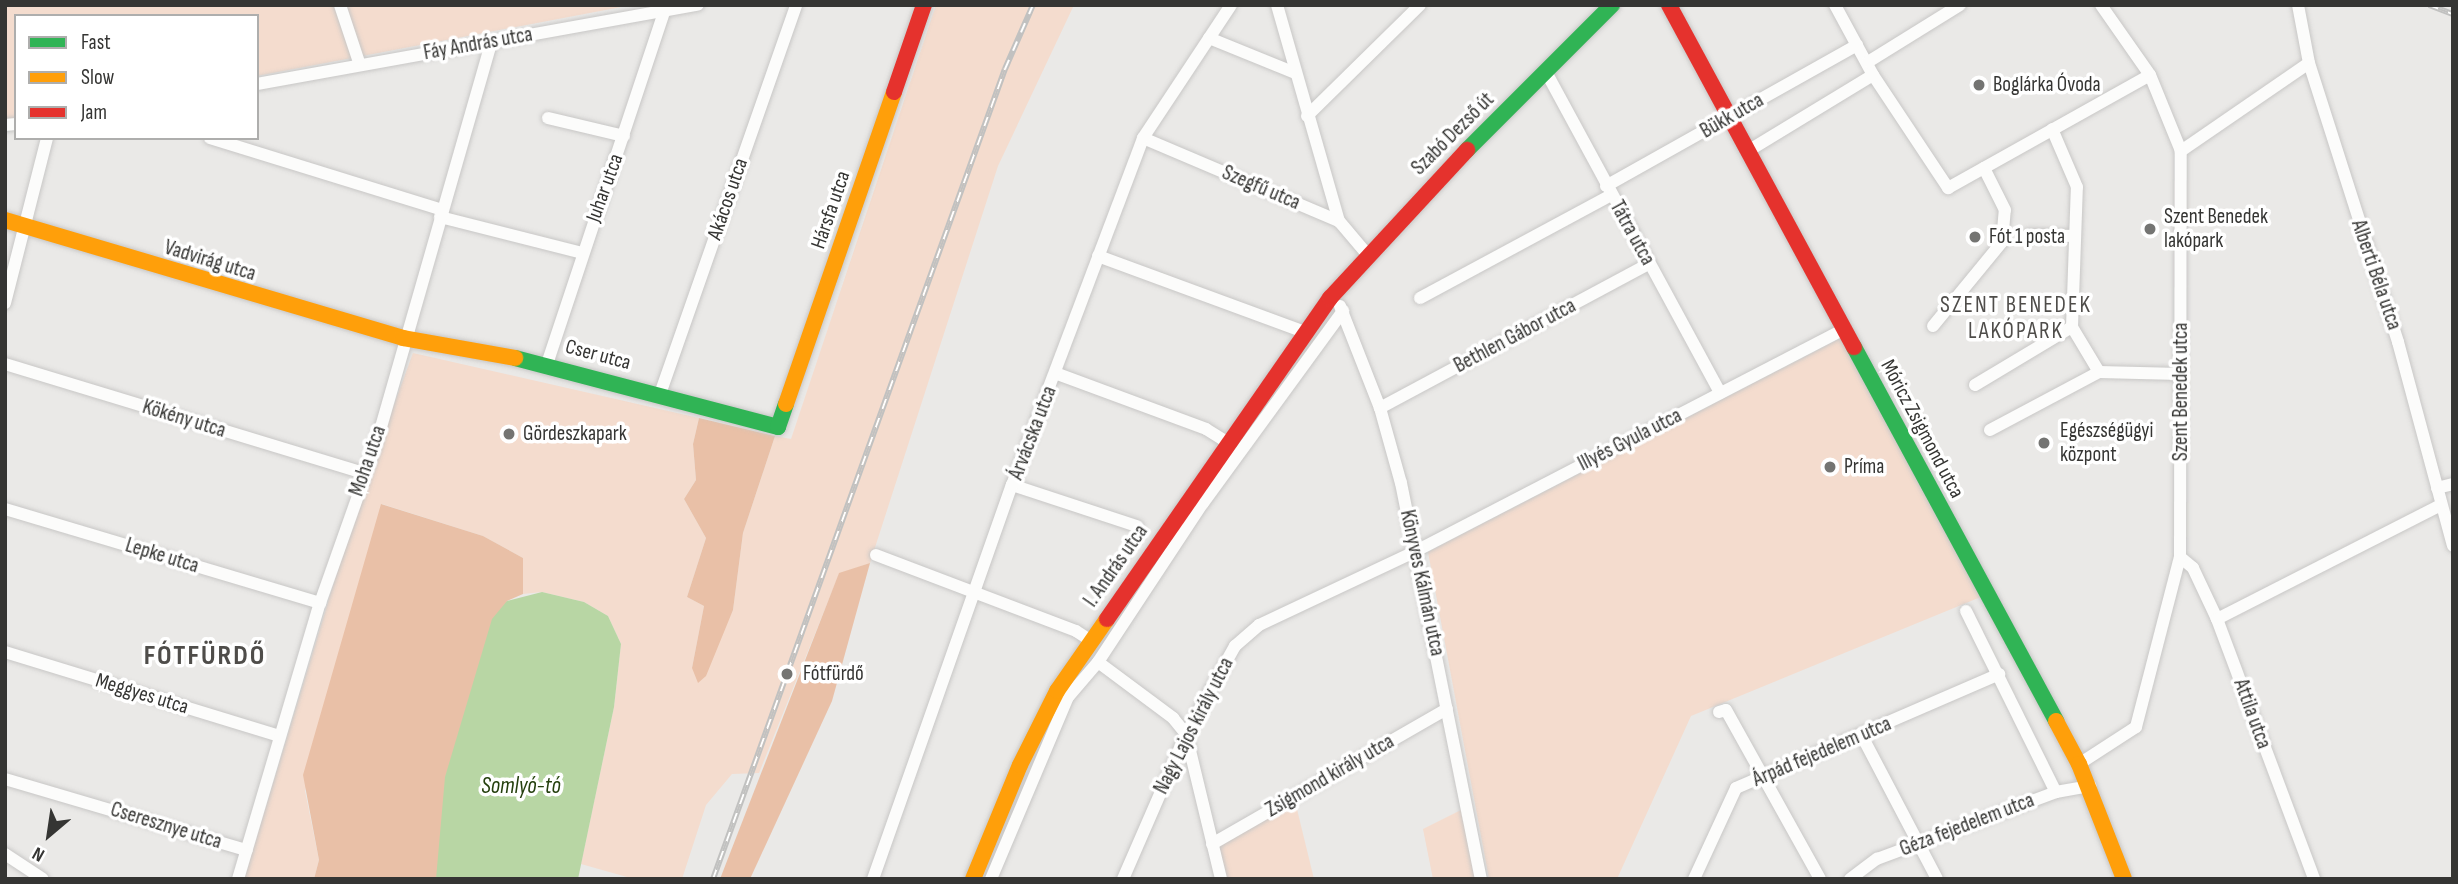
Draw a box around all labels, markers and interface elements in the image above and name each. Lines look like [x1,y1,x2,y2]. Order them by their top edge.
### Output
legend [14,14,259,140]
street label: Fáy András utca [422,22,534,66]
text: Fast [81,30,111,55]
text: Slow [81,65,114,90]
place label: Boglárka Óvoda [1993,72,2101,98]
marker: Boglárka Óvoda [1971,77,1987,93]
street label: Szabó Dezső út [1406,87,1500,181]
street label: Bükk utca [1696,88,1768,144]
text: Jam [81,100,107,125]
street label: Juhar utca [581,150,629,226]
street label: Akácos utca [702,155,754,243]
street label: Szegfű utca [1218,160,1304,216]
street label: Hársfa utca [806,168,856,252]
street label: Tátra utca [1604,196,1660,270]
place label: Szent Benedek lakópark [2164,204,2268,254]
street label: Alberti Béla utca [2345,217,2407,333]
marker: Szent Benedek lakópark [2142,221,2158,237]
place label: Fót 1 posta [1989,224,2065,250]
marker: Fót 1 posta [1967,229,1983,245]
street label: Vadvirág utca [161,235,259,287]
district label: SZENT BENEDEK LAKÓPARK [1942,291,2090,345]
street label: Bethlen Gábor utca [1450,293,1580,379]
street label: Szent Benedek utca [2168,323,2194,461]
street label: Cser utca [563,334,633,376]
street label: Móricz Zsigmond utca [1875,356,1969,502]
street label: Árvácska utca [1004,383,1062,483]
street label: Kökény utca [139,394,229,444]
street label: Illyés Gyula utca [1574,403,1686,477]
place label: Egészségügyi központ [2060,418,2153,468]
place label: Gördeszkapark [523,421,627,447]
street label: Moha utca [344,422,392,500]
marker: Gördeszkapark [501,426,517,442]
marker: Egészségügyi központ [2034,433,2054,453]
place label: Príma [1844,454,1884,480]
marker: Príma [1822,459,1838,475]
street label: Könyves Kálmán utca [1394,508,1450,658]
street label: I. András utca [1079,520,1153,612]
street label: Lepke utca [122,533,202,579]
district label: FÓTFÜRDŐ [145,639,265,673]
street label: Nagy Lajos király utca [1149,654,1239,798]
place label: Fótfürdő [803,661,864,687]
marker: Fótfürdő [777,664,797,684]
street label: Meggyes utca [92,668,192,720]
street label: Attila utca [2228,676,2276,752]
street label: Árpád fejedelem utca [1749,711,1895,793]
street label: Zsigmond király utca [1261,729,1399,823]
water label: Somlyó-tó [481,772,561,800]
street label: Géza fejedelem utca [1896,788,2038,862]
street label: Cseresznye utca [107,797,225,855]
north arrow [14,800,84,870]
text: N [29,841,49,866]

